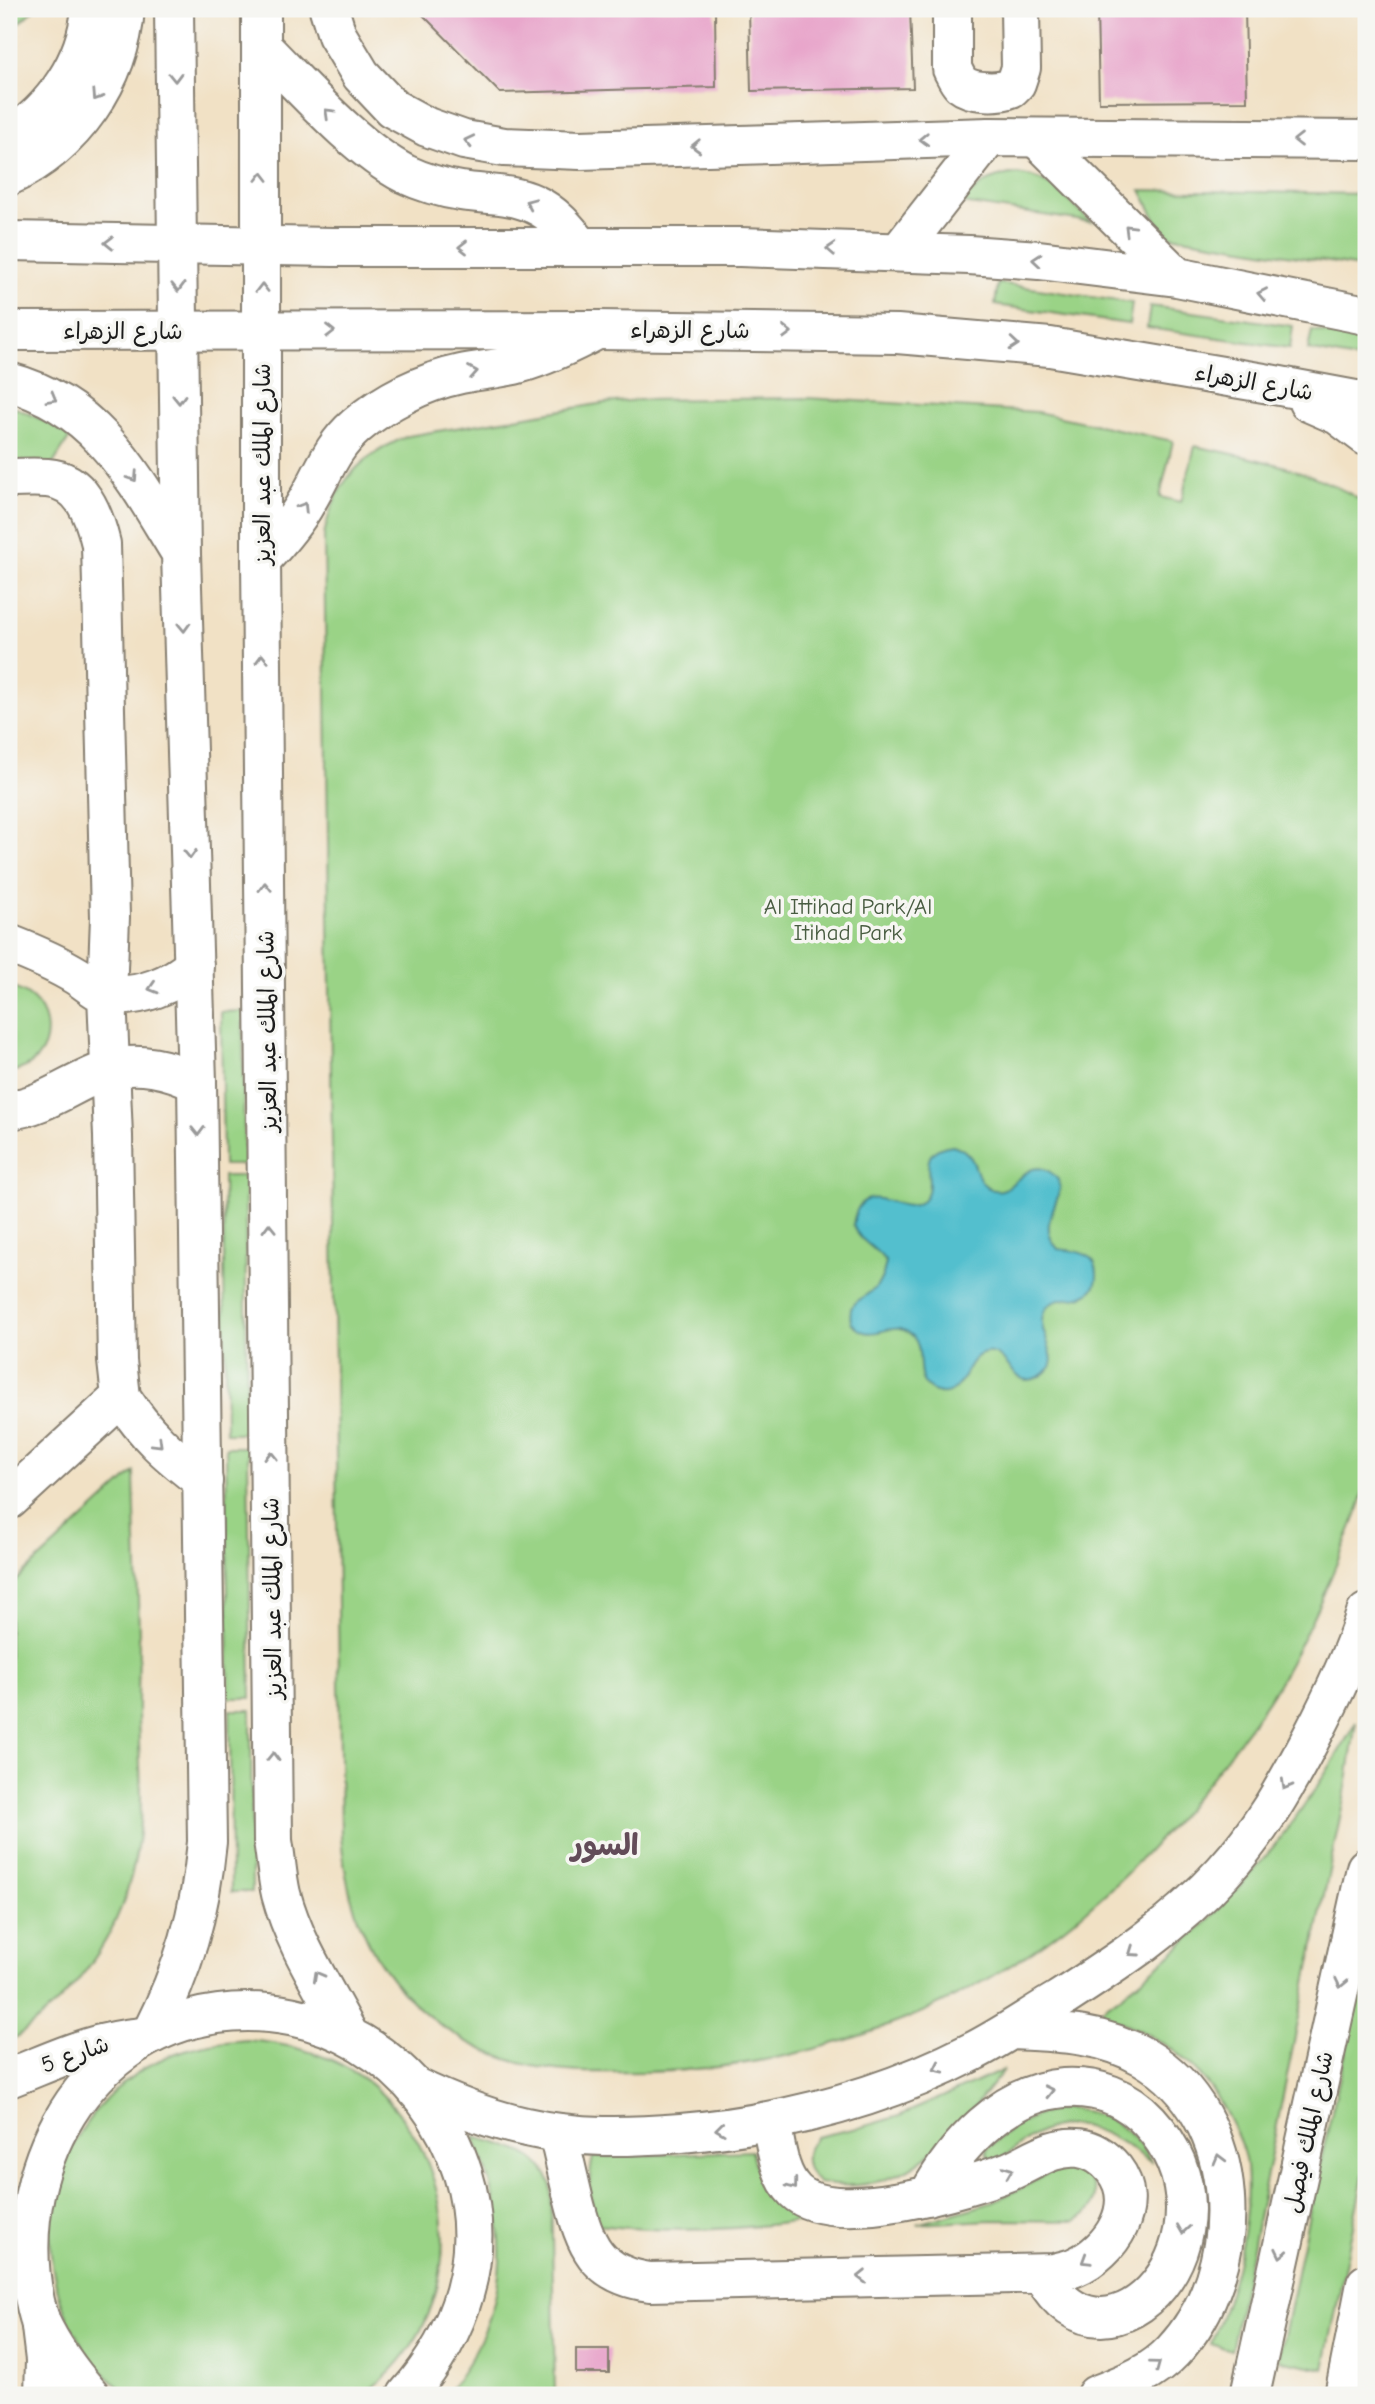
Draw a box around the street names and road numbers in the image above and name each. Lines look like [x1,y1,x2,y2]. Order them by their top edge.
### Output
street label: شارع الزهراء [630,317,750,346]
street label: شارع الزهراء [63,318,183,347]
street label: شارع الزهراء [1192,359,1315,408]
street label: شارع الملك عبد العزيز [249,363,278,567]
street label: شارع الملك عبد العزيز [252,930,285,1134]
street label: شارع الملك عبد العزيز [257,1497,290,1701]
street label: شارع 5 [38,2030,113,2081]
street label: شارع الملك فيصل [1278,2049,1341,2216]

